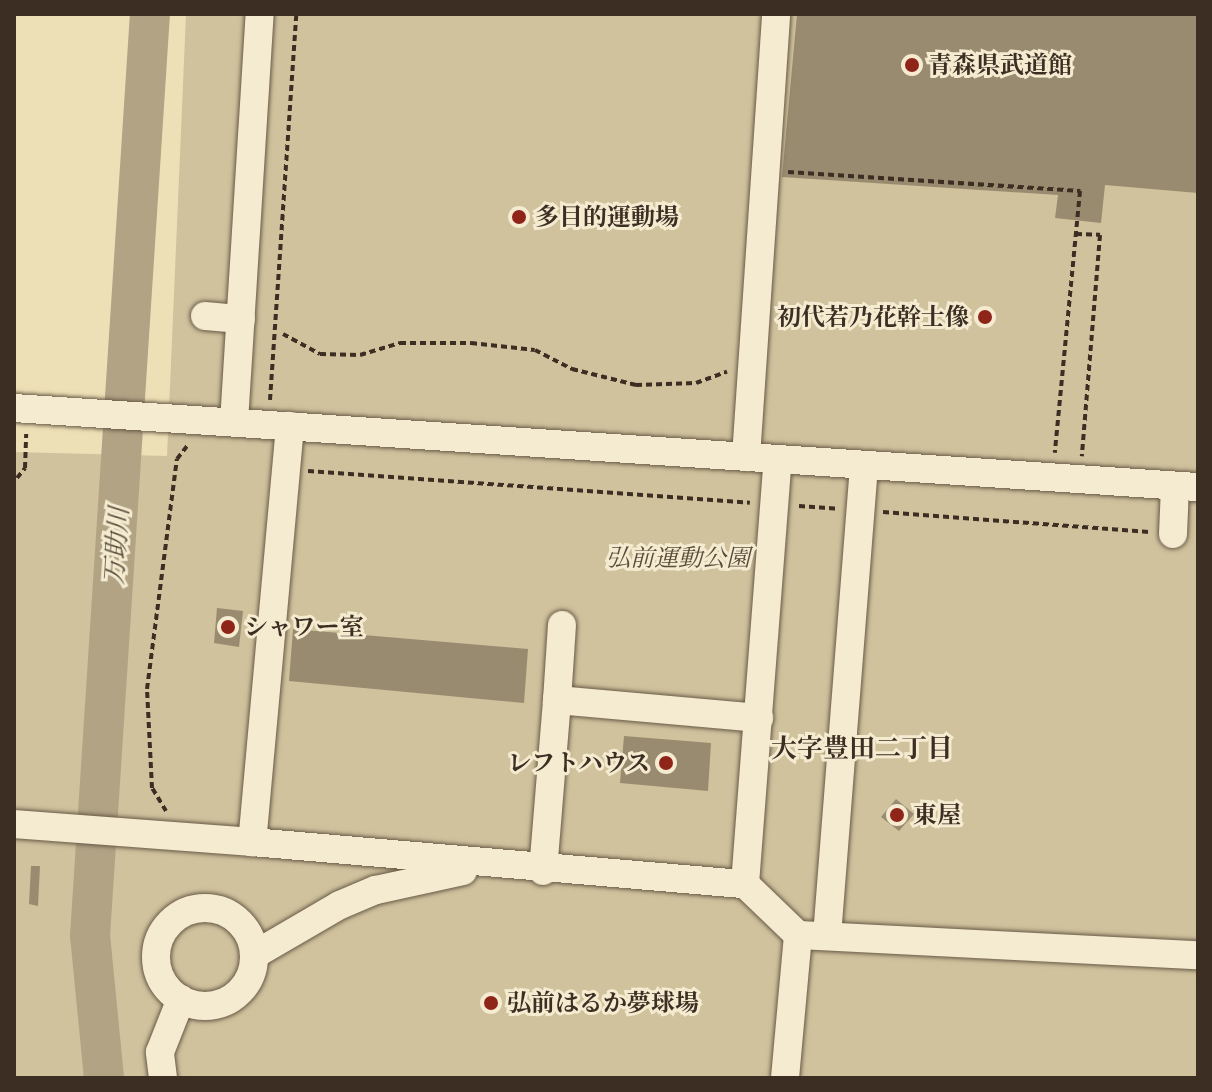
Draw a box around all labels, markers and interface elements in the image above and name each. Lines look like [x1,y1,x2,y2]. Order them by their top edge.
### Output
place label: 青森県武道館 [928,51,1072,79]
marker: 青森県武道館 [903,56,921,74]
place label: 多目的運動場 [535,203,679,231]
marker: 多目的運動場 [510,208,528,226]
place label: 初代若乃花幹士像 [777,303,969,331]
marker: 初代若乃花幹士像 [976,308,994,326]
water label: 万助川 [98,506,134,586]
park label: 弘前運動公園 [606,544,750,572]
place label: シャワー室 [244,613,364,641]
marker: シャワー室 [219,618,237,636]
district label: 大字豊田二丁目 [771,732,953,764]
place label: レフトハウス [506,749,650,777]
marker: レフトハウス [657,754,675,772]
place label: 東屋 [913,801,961,829]
marker: 東屋 [888,806,906,824]
place label: 弘前はるか夢球場 [507,989,699,1017]
marker: 弘前はるか夢球場 [482,994,500,1012]

